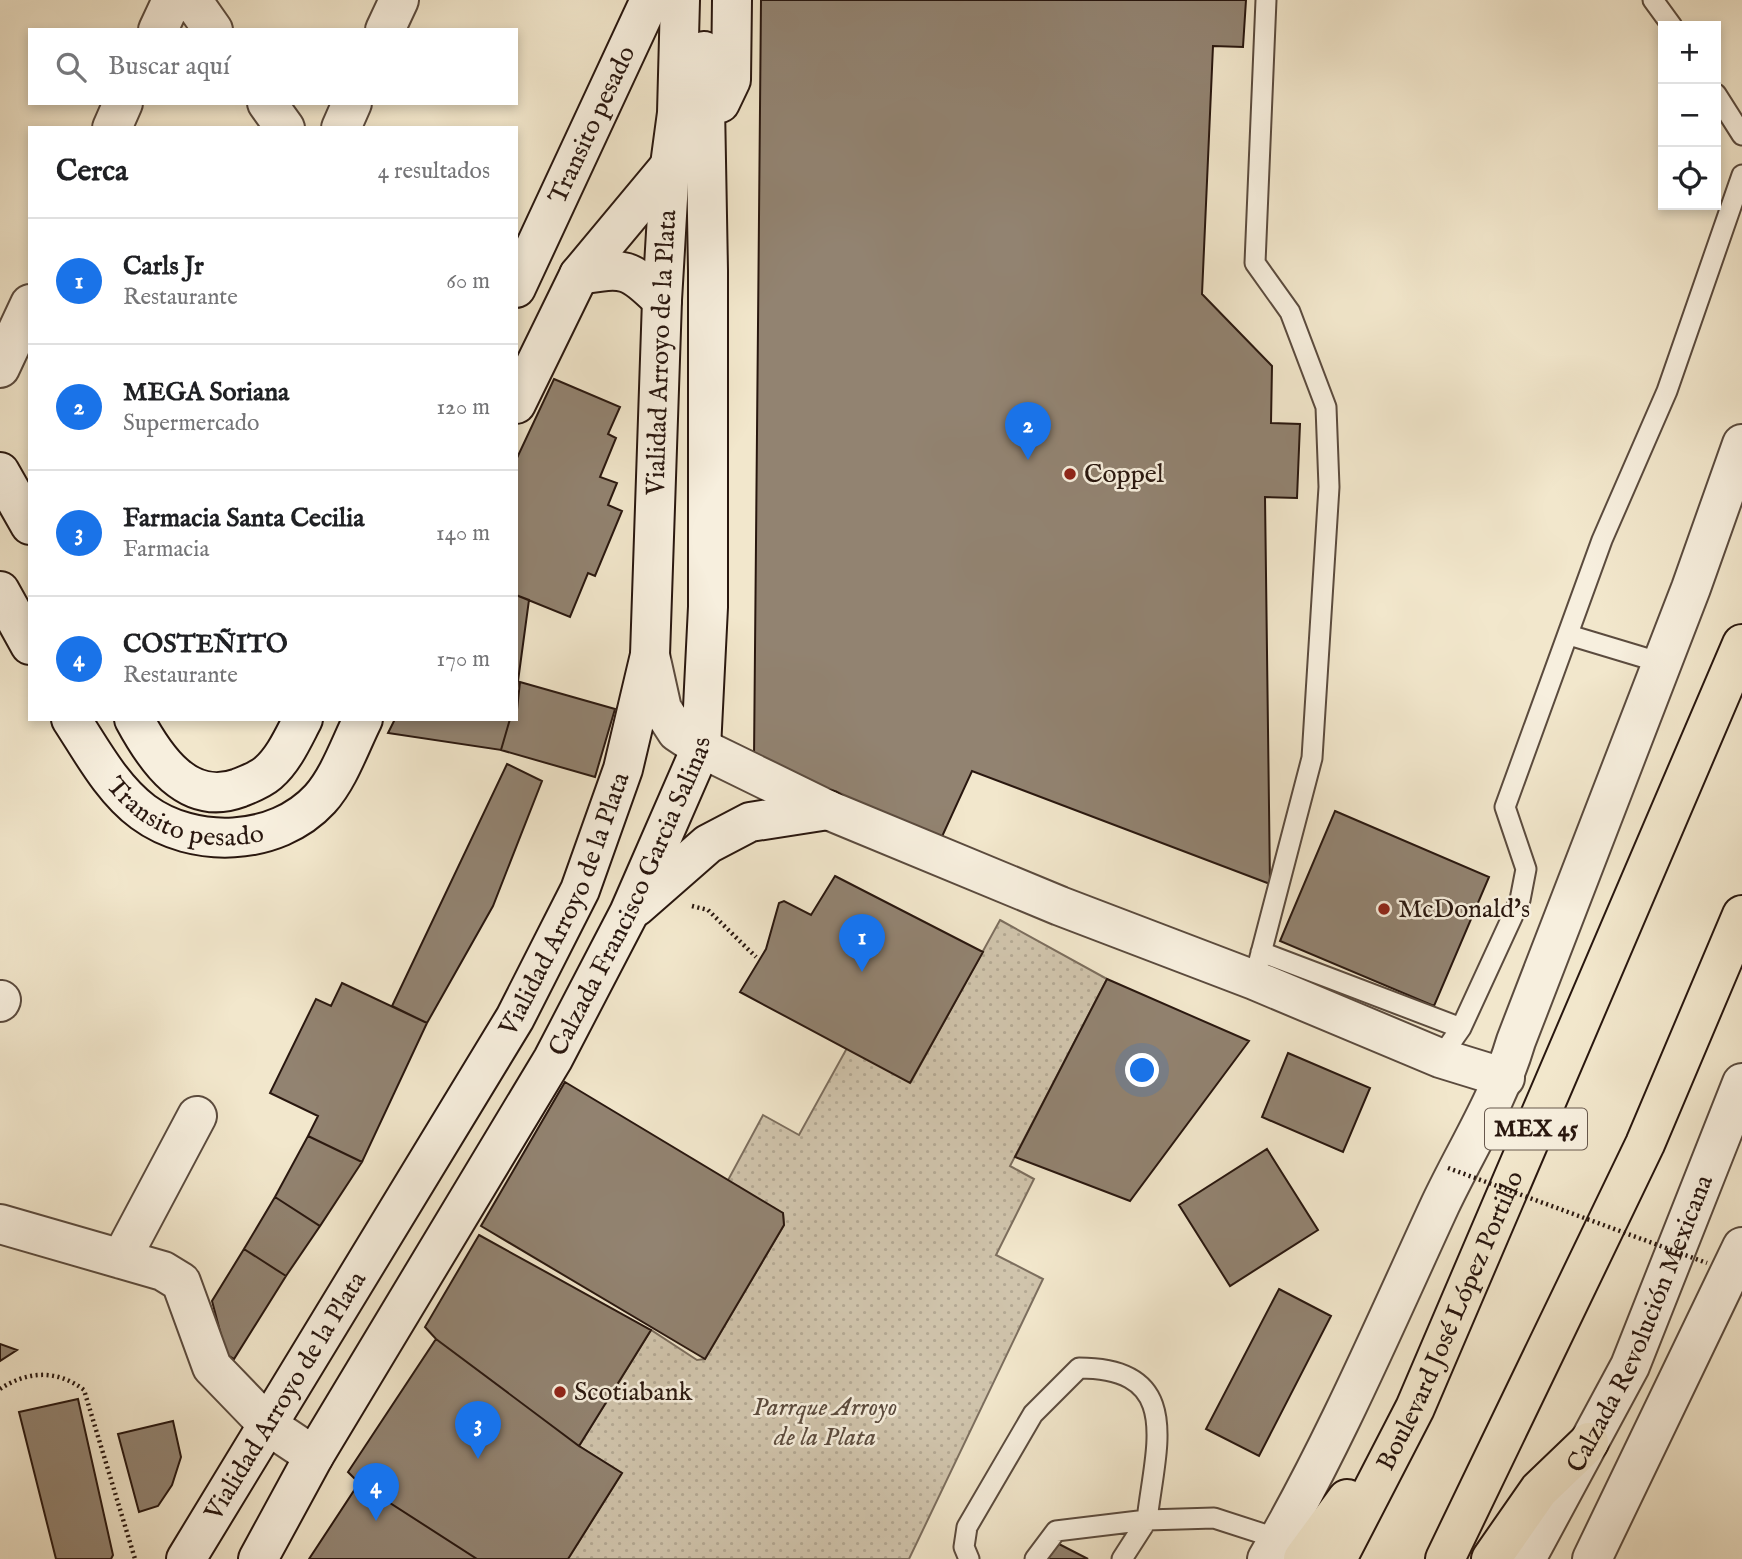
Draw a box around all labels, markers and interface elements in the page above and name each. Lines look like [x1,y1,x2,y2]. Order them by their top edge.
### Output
map controls [1658,21,1721,210]
button: + [1658,21,1721,84]
search box [28,28,518,105]
street label: Transito pesado [541,41,643,209]
icon: search [52,48,90,86]
text: Buscar aquí [108,50,230,83]
button: − [1658,84,1721,147]
button: locate [1658,147,1721,210]
text: Cerca [56,153,128,191]
text: 4 resultados [378,157,490,186]
street label: Vialidad Arroyo de la Plata [639,208,684,497]
text: Carls Jr [123,250,204,283]
text: 1 [75,267,83,296]
text: 60 m [446,267,490,296]
text: Restaurante [123,283,238,312]
text: MEGA Soriana [123,376,289,409]
text: 2 [74,393,84,422]
text: 120 m [437,393,490,422]
pin: 2 [1005,402,1051,460]
text: Supermercado [123,409,259,438]
place label: Coppel [1084,458,1165,491]
marker: Coppel [1062,466,1078,482]
text: Farmacia Santa Cecilia [123,502,364,535]
text: 3 [75,519,83,548]
text: 140 m [436,519,490,548]
text: Farmacia [123,535,209,564]
text: COSTEÑITO [123,628,288,661]
text: 4 [73,645,85,674]
text: 170 m [437,645,490,674]
text: Restaurante [123,661,238,690]
street label: Calzada Francisco Garcia Salinas [541,737,718,1062]
street label: Vialidad Arroyo de la Plata [491,767,637,1043]
street label: Transito pesado [99,770,267,854]
place label: McDonald's [1398,893,1530,926]
marker: McDonald's [1376,901,1392,917]
pin: 1 [839,914,885,972]
your location [1125,1053,1159,1087]
road number: MEX 45 [1485,1108,1587,1149]
street label: Boulevard José López Portillo [1369,1166,1531,1476]
street label: Calzada Revolución Mexicana [1559,1169,1721,1478]
street label: Vialidad Arroyo de la Plata [196,1265,374,1527]
place label: Scotiabank [574,1376,694,1409]
marker: Scotiabank [552,1384,568,1400]
park label: Parrque Arroyo de la Plata [753,1391,897,1454]
pin: 3 [455,1401,501,1459]
pin: 4 [353,1463,399,1521]

